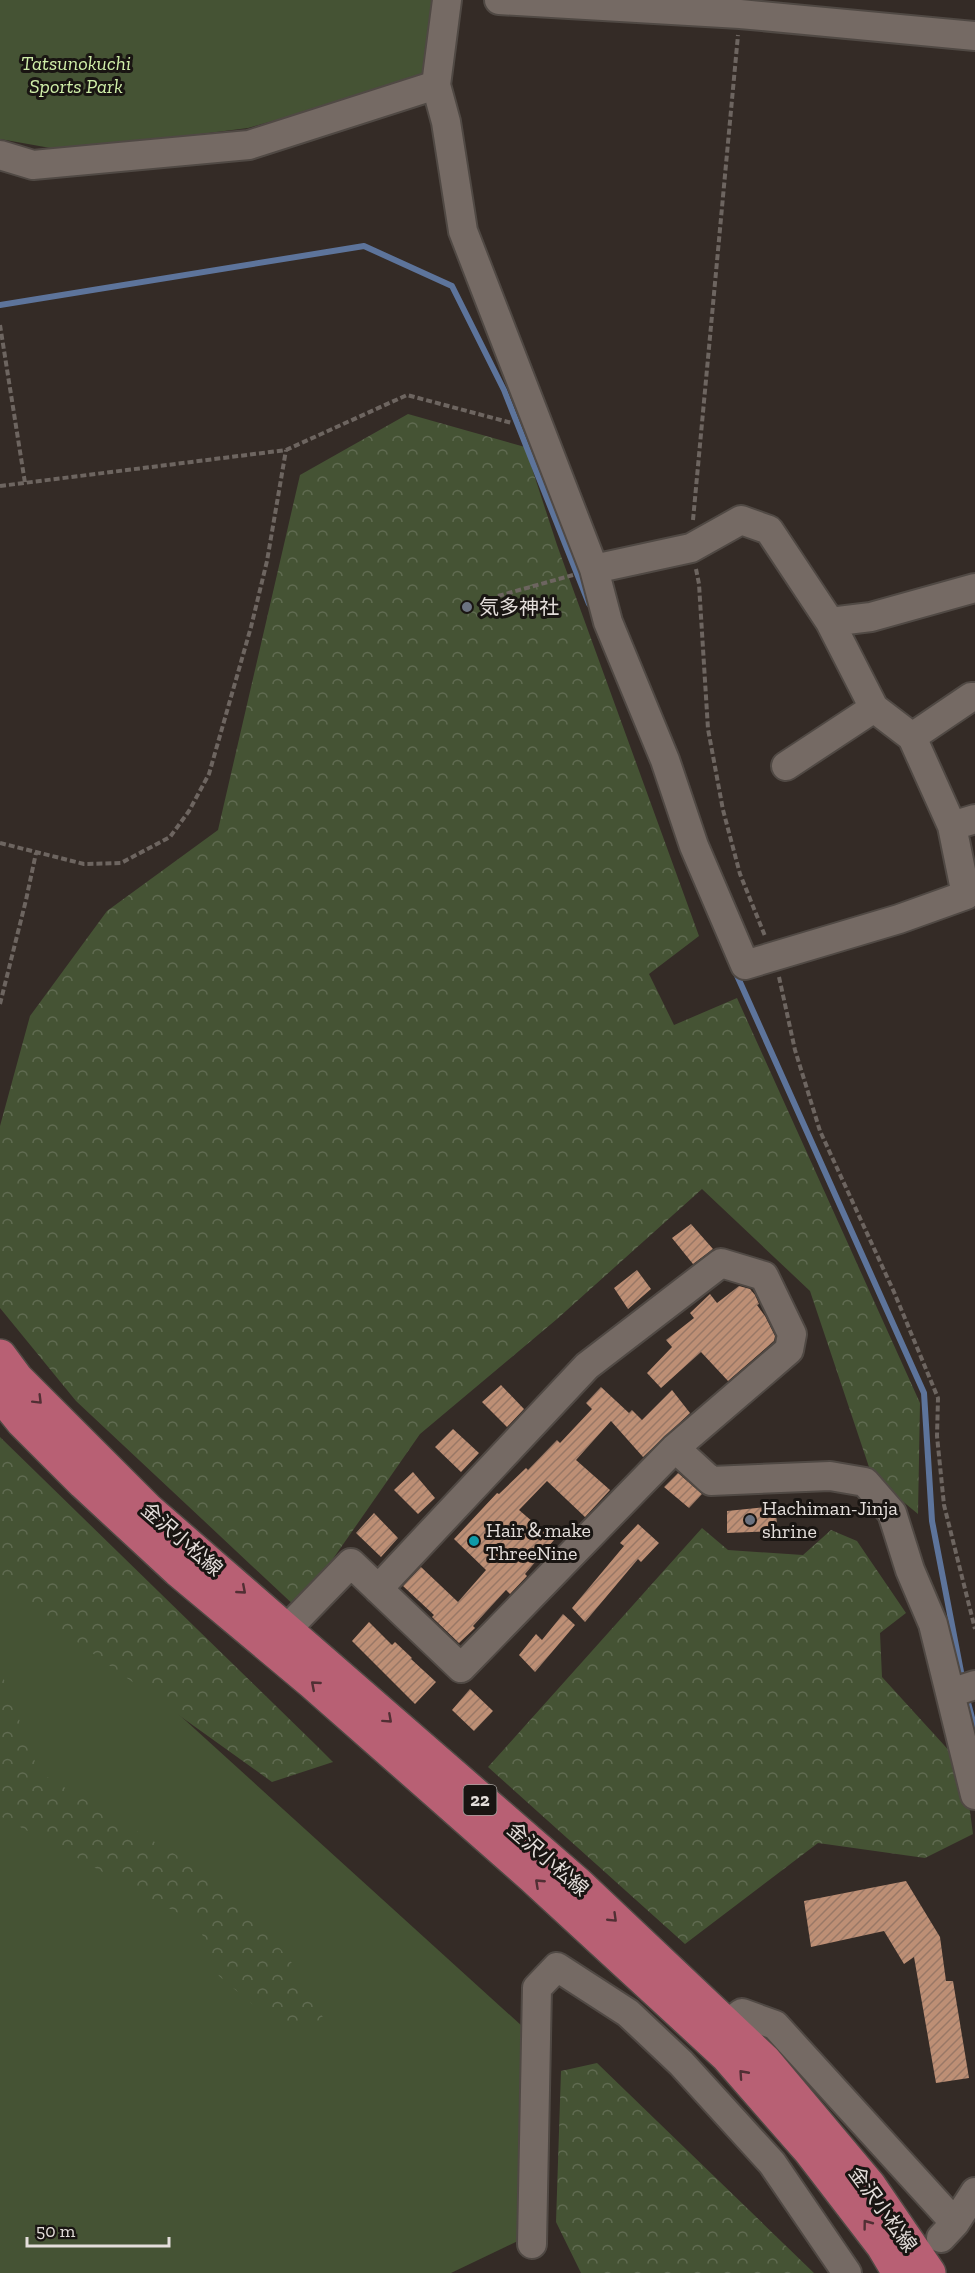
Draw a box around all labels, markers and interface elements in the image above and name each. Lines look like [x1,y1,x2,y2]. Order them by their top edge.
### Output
park label: Tatsunokuchi Sports Park [21,51,131,98]
place label: 気多神社 [479,595,559,619]
marker: 気多神社 [460,600,474,614]
one-way arrow [32,1393,42,1404]
place label: Hachiman-Jinja shrine [762,1496,898,1543]
street label: 金沢小松線 [136,1497,228,1581]
marker: Hachiman-Jinja shrine [743,1513,757,1527]
place label: Hair＆make ThreeNine [486,1518,591,1565]
marker: Hair＆make ThreeNine [467,1534,481,1548]
one-way arrow [235,1583,246,1594]
one-way arrow [310,1681,321,1692]
one-way arrow [381,1712,392,1723]
road number: 22 [464,1785,496,1815]
street label: 金沢小松線 [502,1817,594,1901]
one-way arrow [536,1879,546,1890]
one-way arrow [606,1910,617,1921]
one-way arrow [739,2070,750,2081]
street label: 金沢小松線 [844,2161,922,2257]
scale bar [27,2210,170,2248]
text: 50 m [36,2220,76,2242]
one-way arrow [863,2220,874,2231]

